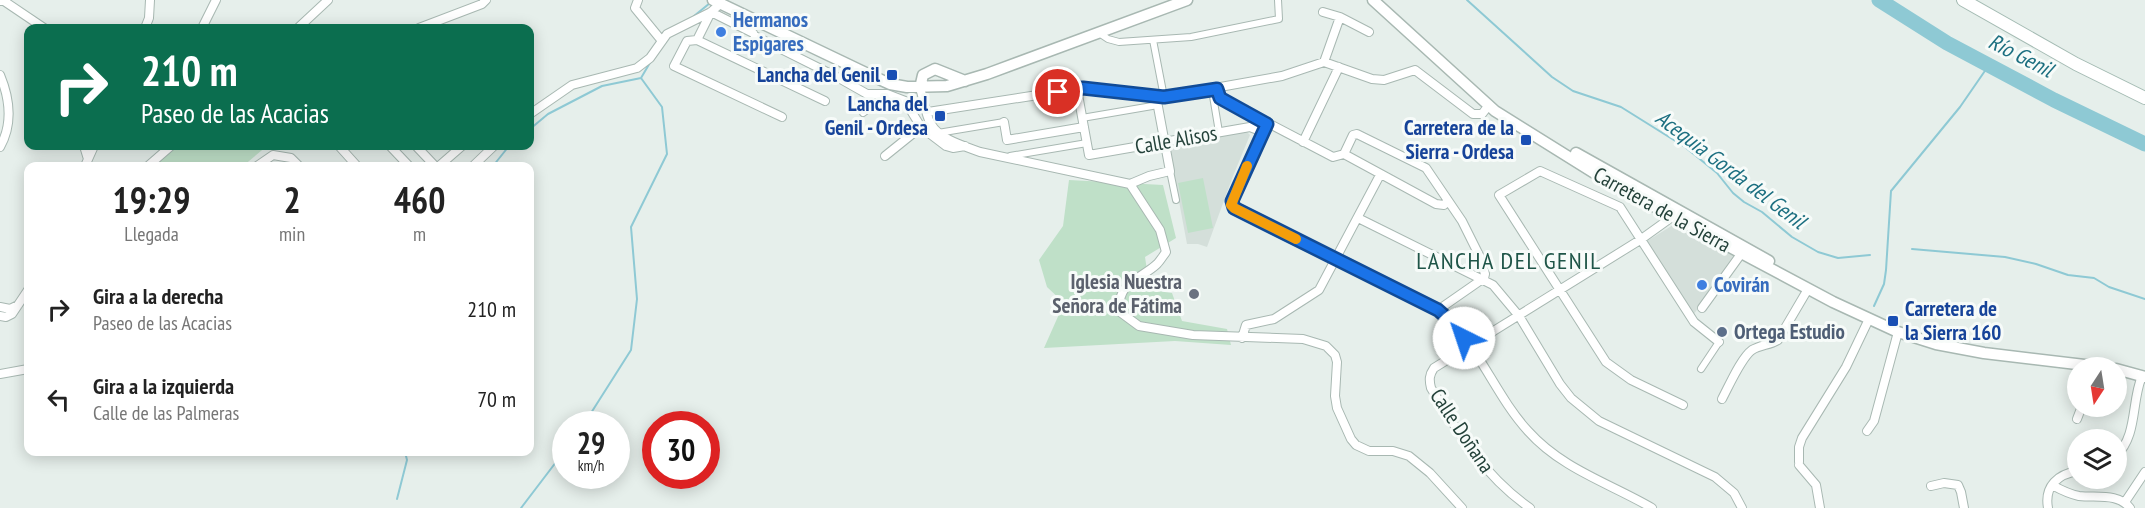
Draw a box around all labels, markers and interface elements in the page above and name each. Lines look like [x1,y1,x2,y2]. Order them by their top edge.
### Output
place label: Hermanos Espigares [733,6,808,57]
marker: Hermanos Espigares [714,25,728,39]
water label: Río Genil [1984,27,2060,84]
text: 210 m [141,43,238,98]
icon: right [42,48,120,126]
place label: Lancha del Genil [757,61,881,88]
pin [1032,66,1083,117]
marker: Lancha del Genil [885,68,899,82]
icon: arrive [1041,75,1074,108]
place label: Lancha del Genil - Ordesa [825,90,929,141]
text: Paseo de las Acacias [141,96,329,130]
water label: Acequia Gorda del Genil [1650,103,1813,236]
marker: Lancha del Genil - Ordesa [933,109,947,123]
place label: Carretera de la Sierra - Ordesa [1404,114,1514,165]
street label: Calle Alisos [1133,119,1219,160]
marker: Carretera de la Sierra - Ordesa [1519,133,1533,147]
street label: Carretera de la Sierra [1589,161,1736,258]
text: 19:29 [113,176,190,223]
text: 2 [283,176,301,223]
text: 460 [394,176,445,223]
text: Llegada [124,221,179,247]
text: min [279,221,305,247]
text: m [413,221,426,247]
district label: LANCHA DEL GENIL [1416,245,1602,276]
place label: Iglesia Nuestra Señora de Fátima [1052,268,1182,319]
place label: Covirán [1714,271,1769,298]
marker: Covirán [1695,278,1709,292]
text: Gira a la derecha [93,282,223,310]
marker: Iglesia Nuestra Señora de Fátima [1187,287,1201,301]
icon: right [42,293,75,326]
text: 210 m [467,295,516,323]
place label: Carretera de la Sierra 160 [1905,295,2001,346]
position arrow [1432,306,1496,370]
text: Paseo de las Acacias [93,310,232,336]
marker: Carretera de la Sierra 160 [1886,314,1900,328]
place label: Ortega Estudio [1734,318,1845,345]
marker: Ortega Estudio [1715,325,1729,339]
north arrow [2067,357,2127,417]
map controls [2067,357,2127,489]
text: Gira a la izquierda [93,372,234,400]
icon: left [42,383,75,416]
street label: Calle Doñana [1424,383,1500,478]
text: 70 m [477,385,516,413]
text: Calle de las Palmeras [93,400,239,426]
speed limit sign: 30 [642,411,720,489]
text: 29 [577,423,605,462]
button: layers [2067,429,2127,489]
text: km/h [578,456,604,475]

